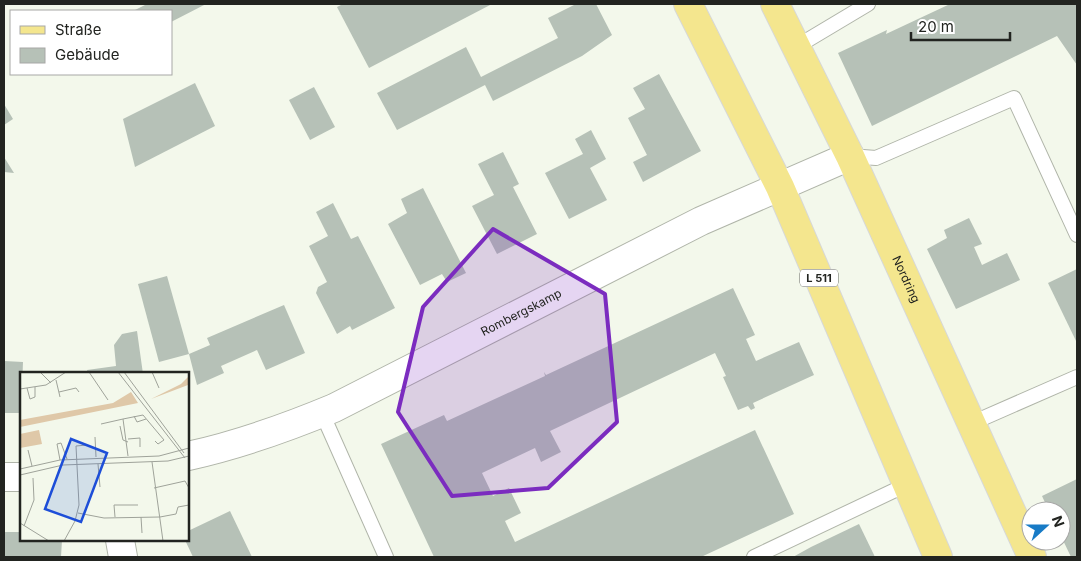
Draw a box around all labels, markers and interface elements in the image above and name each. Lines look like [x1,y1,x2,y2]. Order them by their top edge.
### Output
legend [10,10,172,75]
scale bar [911,10,1010,42]
text: 20 m [918,17,954,36]
text: Straße [55,20,102,39]
text: Gebäude [55,45,120,64]
street label: Nordring [889,253,924,305]
road number: L 511 [800,270,838,286]
street label: Rombergskamp [478,285,564,339]
inset map [20,372,189,541]
north arrow [1021,501,1071,551]
text: N [1049,513,1068,529]

